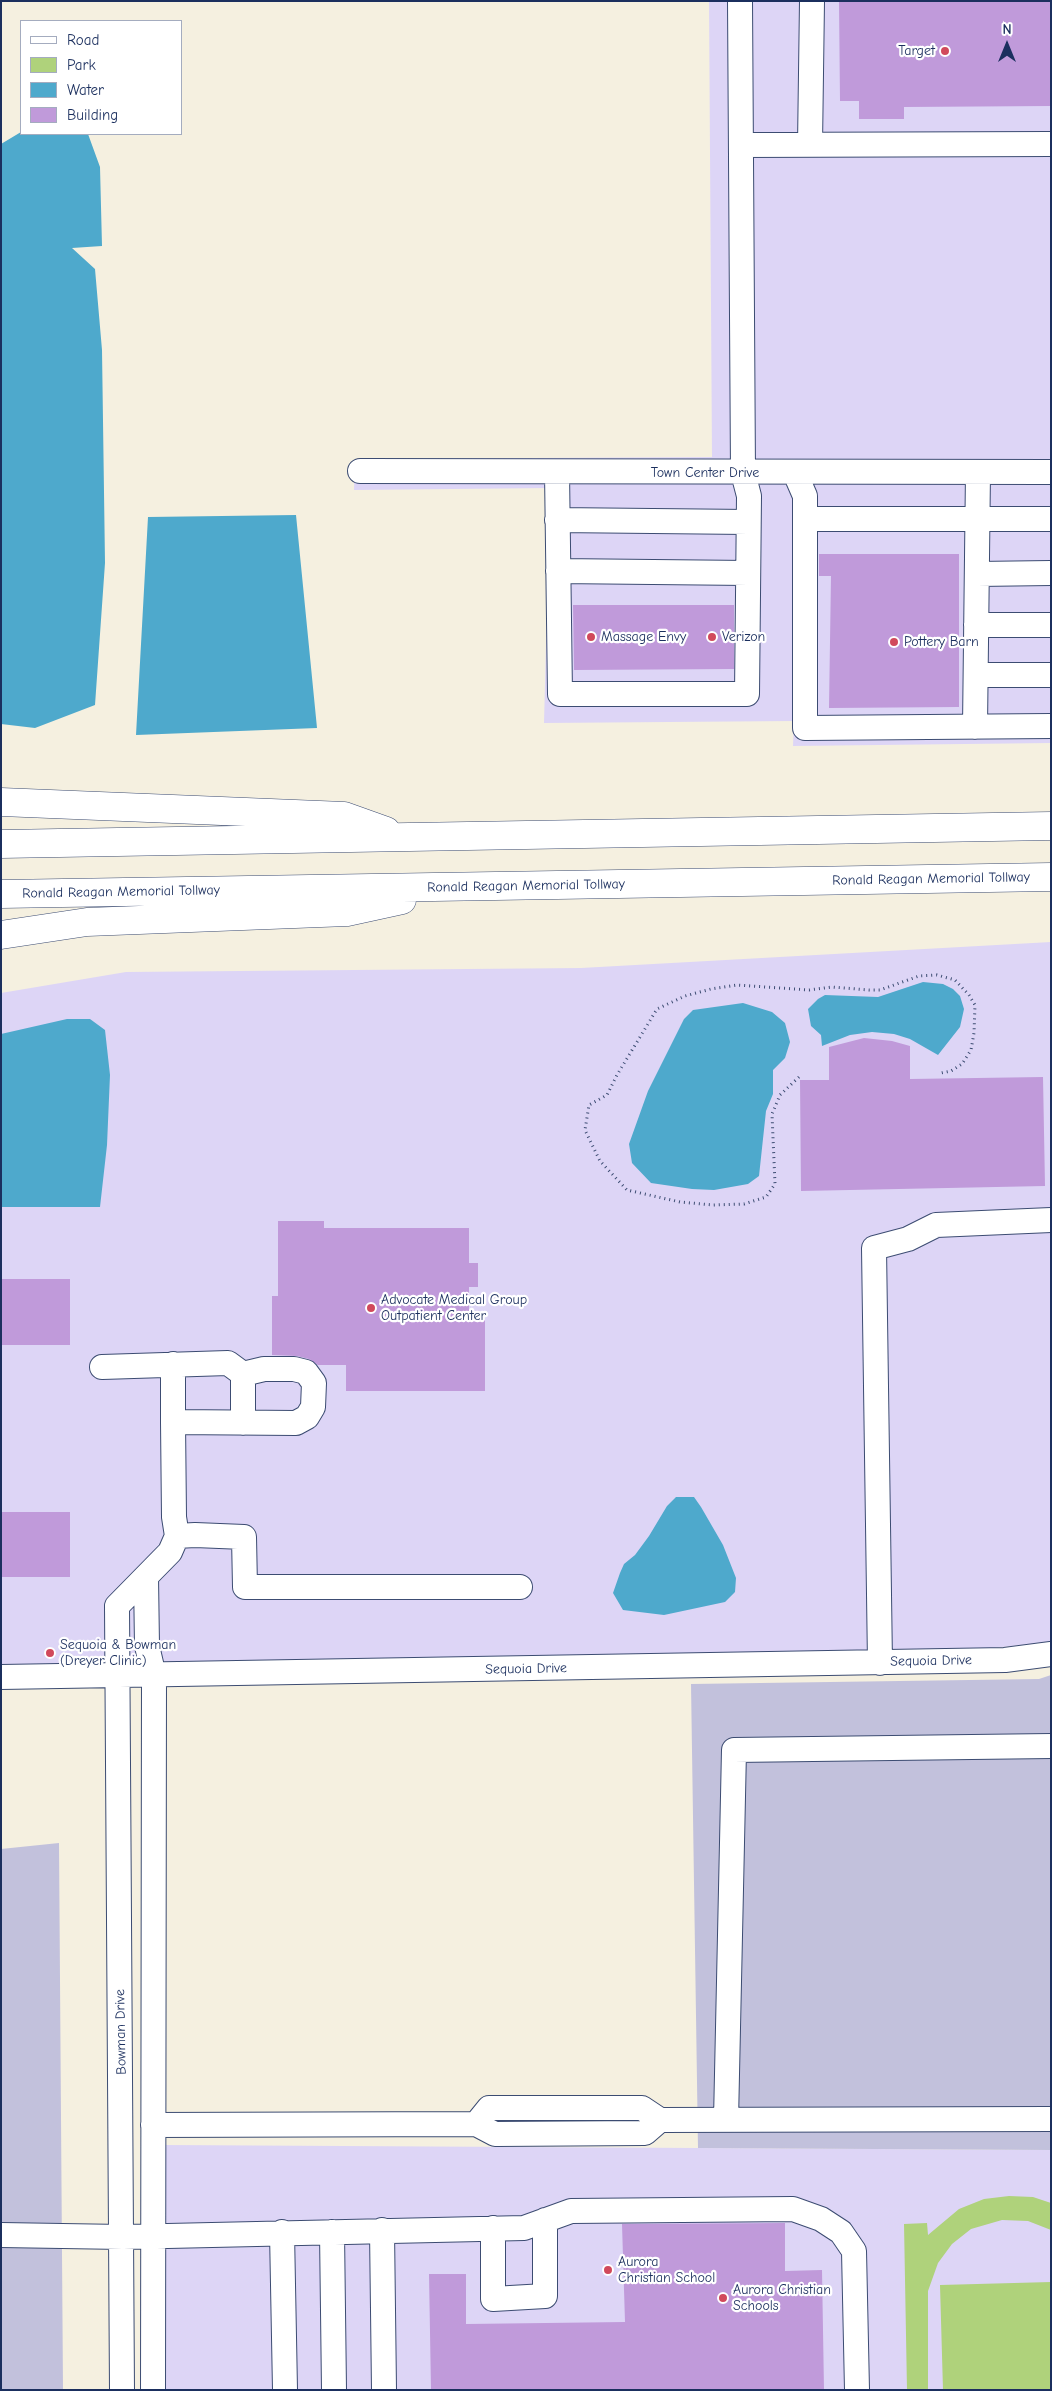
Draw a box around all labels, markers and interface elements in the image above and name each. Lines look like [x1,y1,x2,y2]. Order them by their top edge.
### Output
legend [20,20,182,135]
north arrow [982,20,1032,70]
text: N [1002,21,1012,38]
text: Road [67,31,99,49]
place label: Target [898,43,935,59]
marker: Target [939,45,951,57]
text: Park [67,56,96,74]
text: Water [67,81,104,99]
text: Building [67,106,118,124]
street label: Town Center Drive [651,465,759,481]
place label: Massage Envy [601,629,686,645]
place label: Verizon [722,629,765,645]
marker: Massage Envy [585,631,597,643]
marker: Verizon [706,631,718,643]
place label: Pottery Barn [904,634,979,650]
marker: Pottery Barn [888,636,900,648]
street label: Ronald Reagan Memorial Tollway [832,869,1030,889]
street label: Ronald Reagan Memorial Tollway [427,876,625,896]
street label: Ronald Reagan Memorial Tollway [22,882,220,902]
place label: Advocate Medical Group Outpatient Center [381,1292,527,1324]
marker: Advocate Medical Group Outpatient Center [365,1302,377,1314]
place label: Sequoia & Bowman (Dreyer Clinic) [60,1637,176,1670]
marker: Sequoia & Bowman (Dreyer Clinic) [44,1647,56,1659]
street label: Sequoia Drive [890,1652,972,1670]
street label: Sequoia Drive [485,1660,567,1678]
street label: Bowman Drive [112,1989,130,2075]
place label: Aurora Christian School [618,2254,715,2286]
marker: Aurora Christian School [602,2264,614,2276]
place label: Aurora Christian Schools [733,2282,831,2314]
marker: Aurora Christian Schools [717,2292,729,2304]

